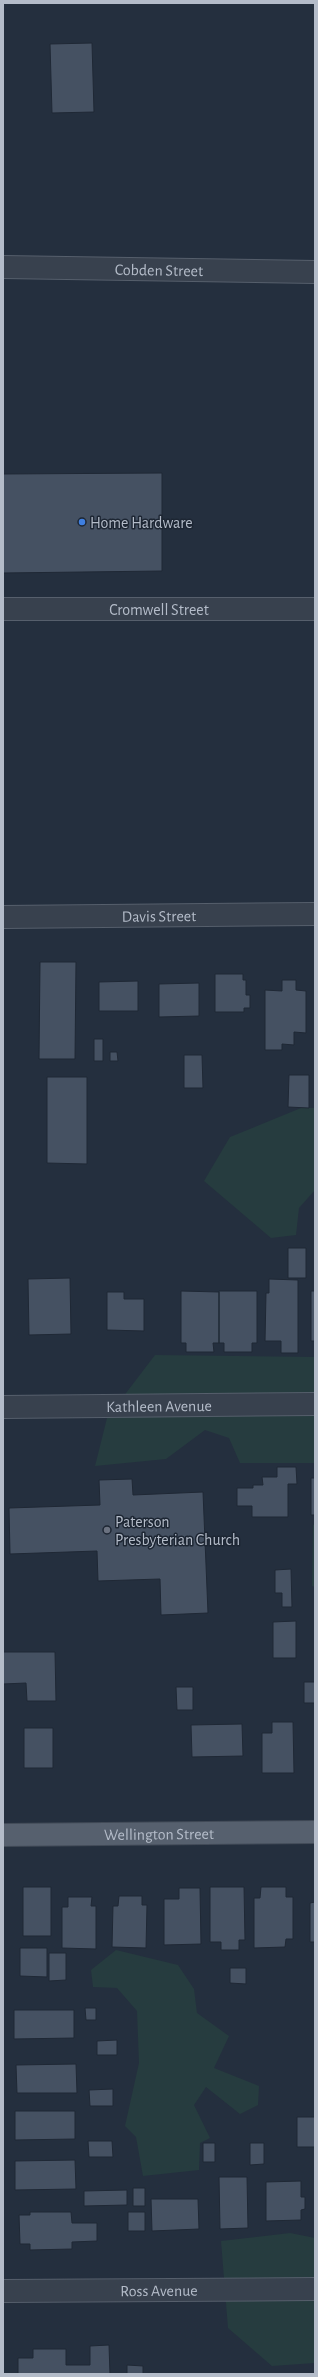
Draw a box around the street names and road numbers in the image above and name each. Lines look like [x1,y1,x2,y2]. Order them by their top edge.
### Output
street label: Cobden Street [115,262,203,279]
street label: Cromwell Street [109,602,209,618]
street label: Davis Street [122,908,196,925]
street label: Kathleen Avenue [106,1398,212,1415]
street label: Wellington Street [104,1826,214,1843]
street label: Ross Avenue [120,2283,198,2299]

